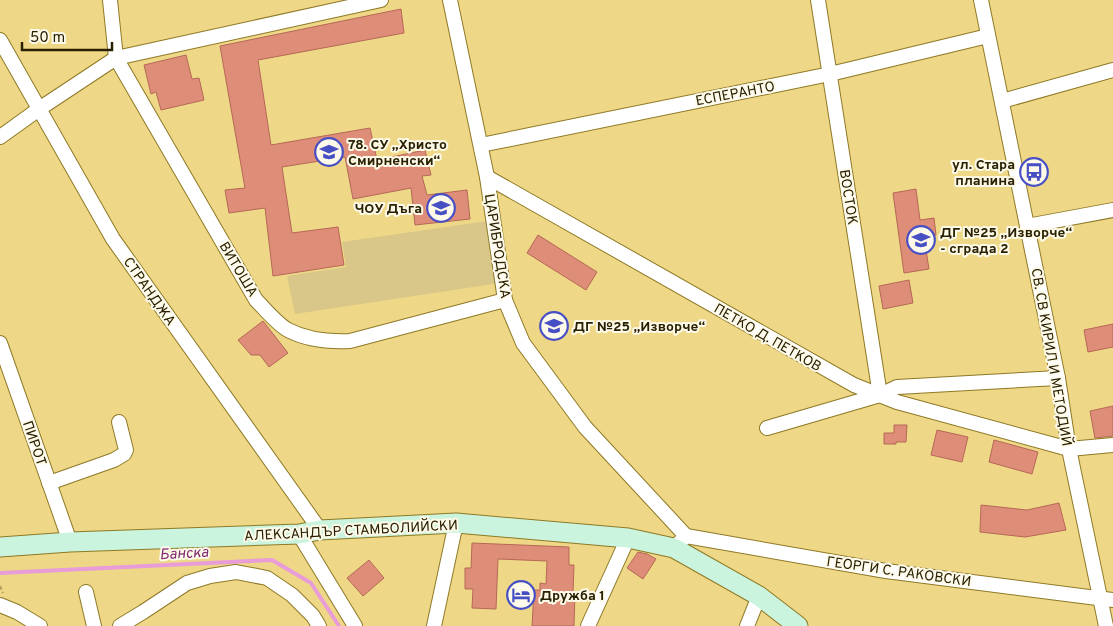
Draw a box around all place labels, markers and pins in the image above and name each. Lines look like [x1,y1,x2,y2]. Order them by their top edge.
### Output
school or university icon: 78. СУ „Христо Смирненски“ [314,137,344,167]
place label: 78. СУ „Христо Смирненски“ [348,137,447,170]
place label: ул. Стара планина [952,157,1015,190]
bus stop icon: ул. Стара планина [1019,157,1049,187]
school or university icon: ЧОУ Дъга [426,193,456,223]
place label: ЧОУ Дъга [354,201,422,218]
school or university icon: ДГ №25 „Изворче“ - сграда 2 [906,225,936,255]
place label: ДГ №25 „Изворче“ - сграда 2 [940,225,1072,258]
school or university icon: ДГ №25 „Изворче“ [539,311,569,341]
place label: ДГ №25 „Изворче“ [573,319,705,336]
hotel icon: Дружба 1 [506,580,536,610]
place label: Дружба 1 [540,588,605,605]

